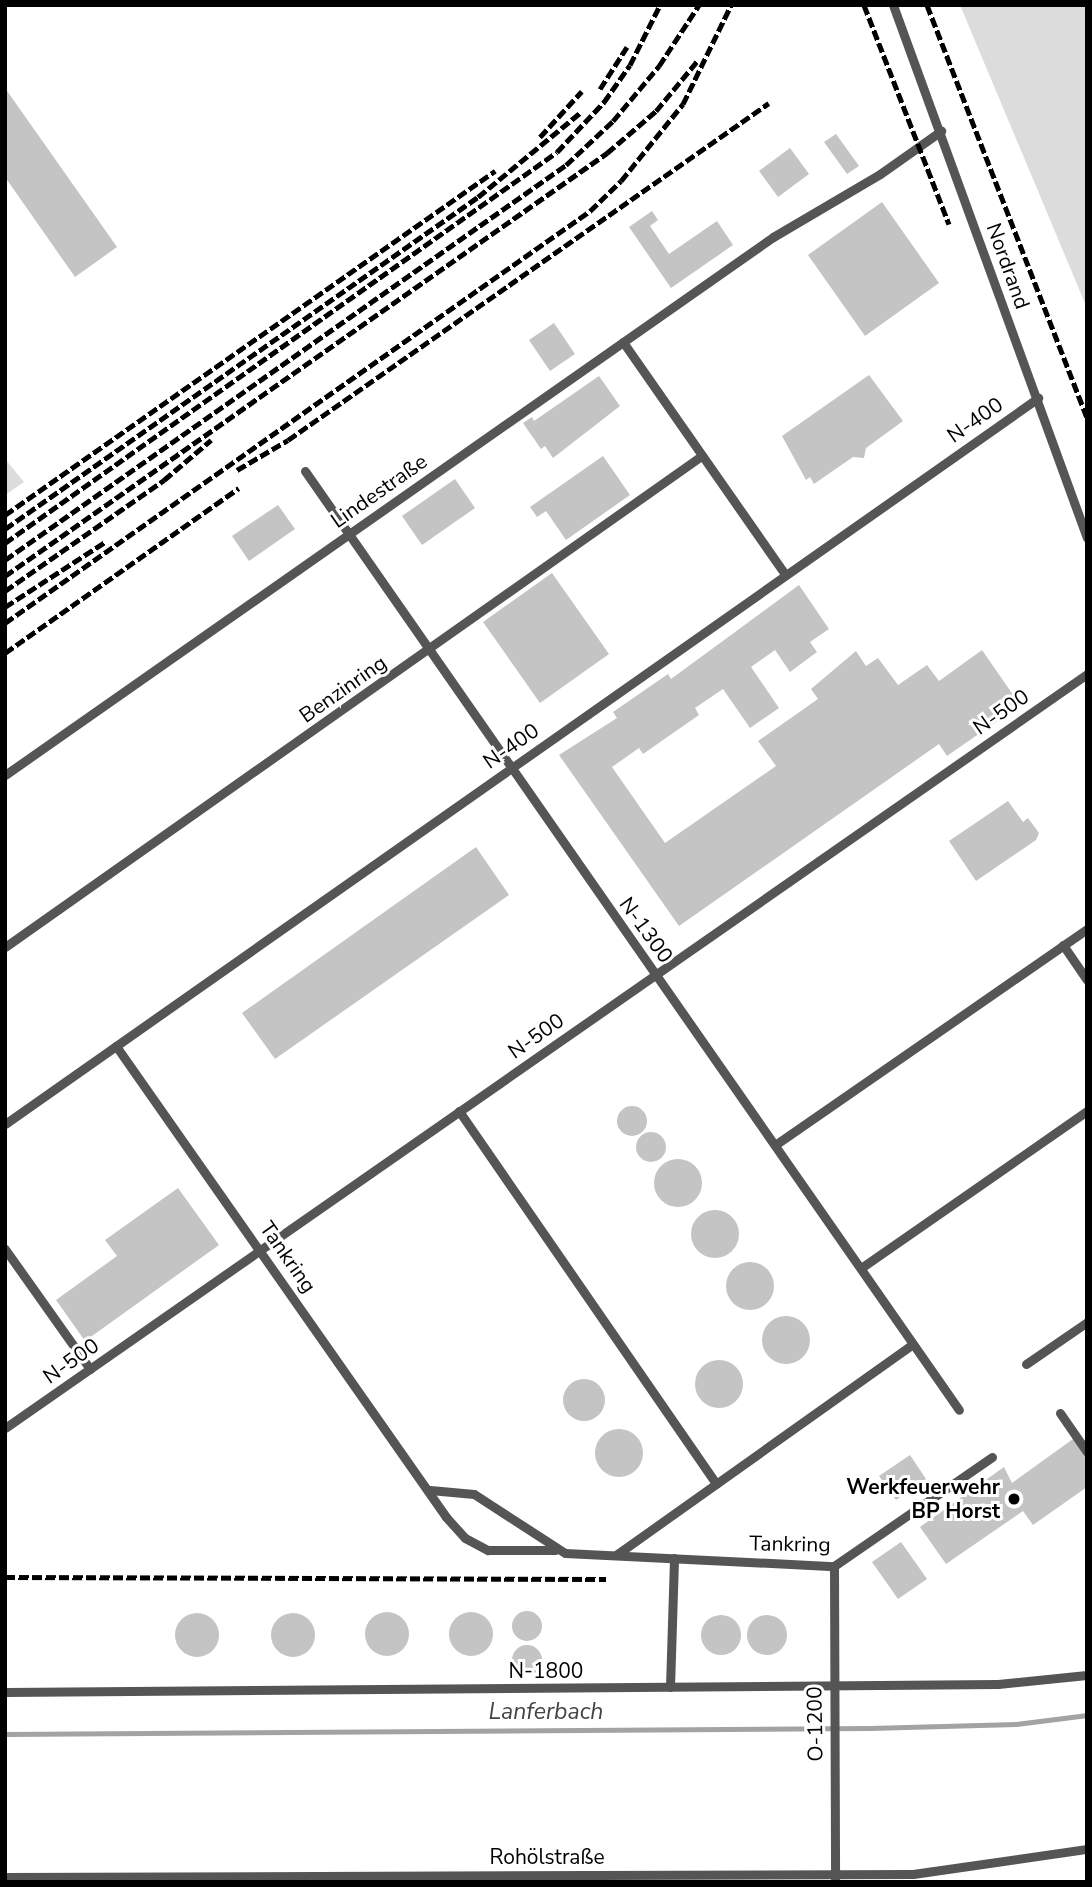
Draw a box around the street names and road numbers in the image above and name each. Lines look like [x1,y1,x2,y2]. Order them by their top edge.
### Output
street label: Nordrand [981,220,1035,312]
street label: N-400 [942,392,1008,448]
street label: Lindestraße [326,449,432,533]
street label: Benzinring [295,650,391,728]
street label: N-500 [968,684,1034,740]
street label: N-400 [478,718,544,774]
street label: N-1300 [614,892,678,968]
street label: N-500 [503,1008,569,1064]
street label: Tankring [254,1217,322,1297]
street label: N-500 [38,1333,104,1389]
street label: Tankring [749,1531,831,1557]
street label: N-1800 [509,1658,583,1684]
street label: O-1200 [802,1686,828,1762]
street label: Rohölstraße [489,1844,605,1870]

